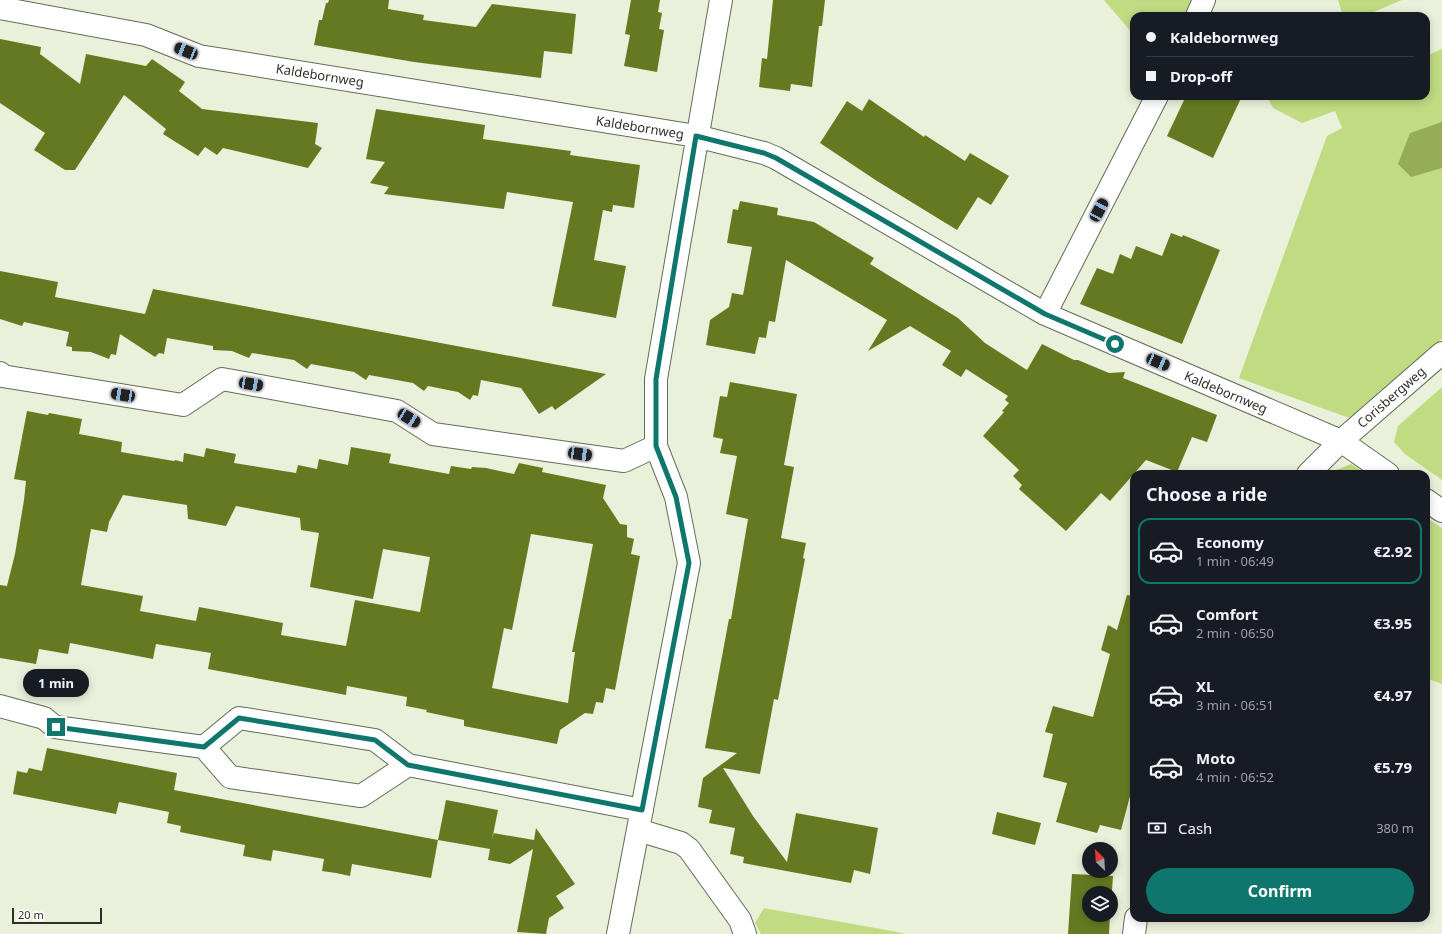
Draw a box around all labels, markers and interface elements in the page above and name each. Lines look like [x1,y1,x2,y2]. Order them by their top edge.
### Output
text: Kaldebornweg [1170,27,1278,47]
car [173,41,199,61]
street label: Kaldebornweg [275,59,365,91]
text: Drop-off [1170,66,1232,86]
street label: Kaldebornweg [595,111,685,143]
car [1088,197,1110,223]
route start [1106,335,1124,353]
car [1145,352,1171,372]
street label: Corisbergweg [1353,362,1429,432]
street label: Kaldebornweg [1182,366,1270,418]
car [238,376,264,392]
car [110,387,136,403]
car [396,407,422,429]
car [567,446,593,462]
text: Choose a ride [1146,482,1267,506]
text: Economy [1196,532,1264,552]
icon: car [1148,533,1184,569]
text: €2.92 [1373,541,1412,561]
text: 1 min · 06:49 [1196,552,1274,570]
text: Comfort [1196,604,1258,624]
icon: car [1148,605,1184,641]
text: €3.95 [1373,613,1412,633]
text: 2 min · 06:50 [1196,624,1274,642]
callout: 1 min [23,669,89,697]
text: 1 min [38,674,74,692]
text: XL [1196,676,1214,696]
icon: car [1148,677,1184,713]
text: €4.97 [1373,685,1412,705]
text: 3 min · 06:51 [1196,696,1274,714]
route end [47,718,65,736]
text: Moto [1196,748,1235,768]
icon: car [1148,749,1184,785]
text: €5.79 [1373,757,1412,777]
text: 4 min · 06:52 [1196,768,1274,786]
icon: cash [1146,817,1168,839]
text: Cash [1178,818,1212,838]
text: 380 m [1376,819,1414,837]
north arrow [1082,842,1118,878]
map controls [1082,842,1118,922]
button: Confirm [1146,868,1414,914]
button: layers [1082,886,1118,922]
scale bar [12,906,102,925]
text: 20 m [18,907,44,922]

